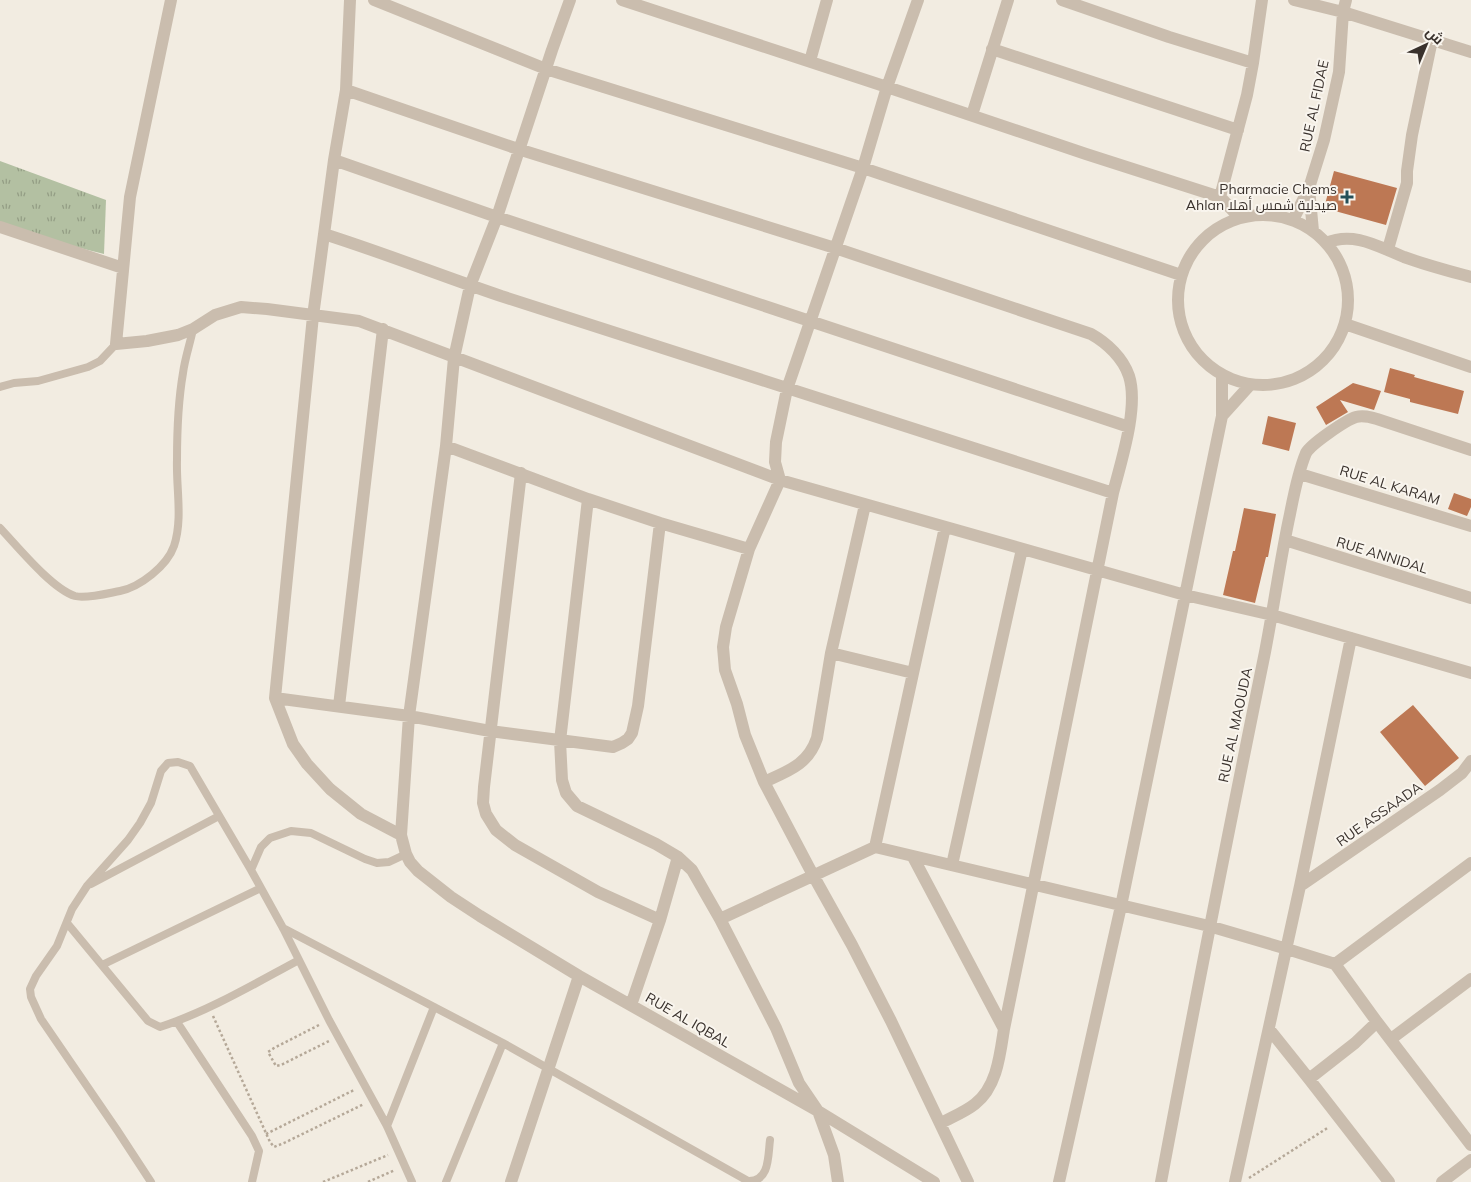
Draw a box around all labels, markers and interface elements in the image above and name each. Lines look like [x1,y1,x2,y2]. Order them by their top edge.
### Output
north arrow [1401,20,1451,70]
text: ش [1422,23,1448,48]
street label: RUE AL FIDAE [1295,58,1333,154]
place label: Pharmacie Chems Ahlan صيدلية شمس أهلا [1186,180,1337,214]
marker: Pharmacie Chems Ahlan صيدلية شمس أهلا [1341,191,1353,203]
street label: RUE AL KARAM [1338,461,1442,509]
street label: RUE ANNIDAL [1334,533,1430,578]
street label: RUE AL MAOUDA [1214,665,1256,784]
street label: RUE ASSAADA [1333,777,1426,850]
street label: RUE AL IQBAL [642,988,734,1052]

